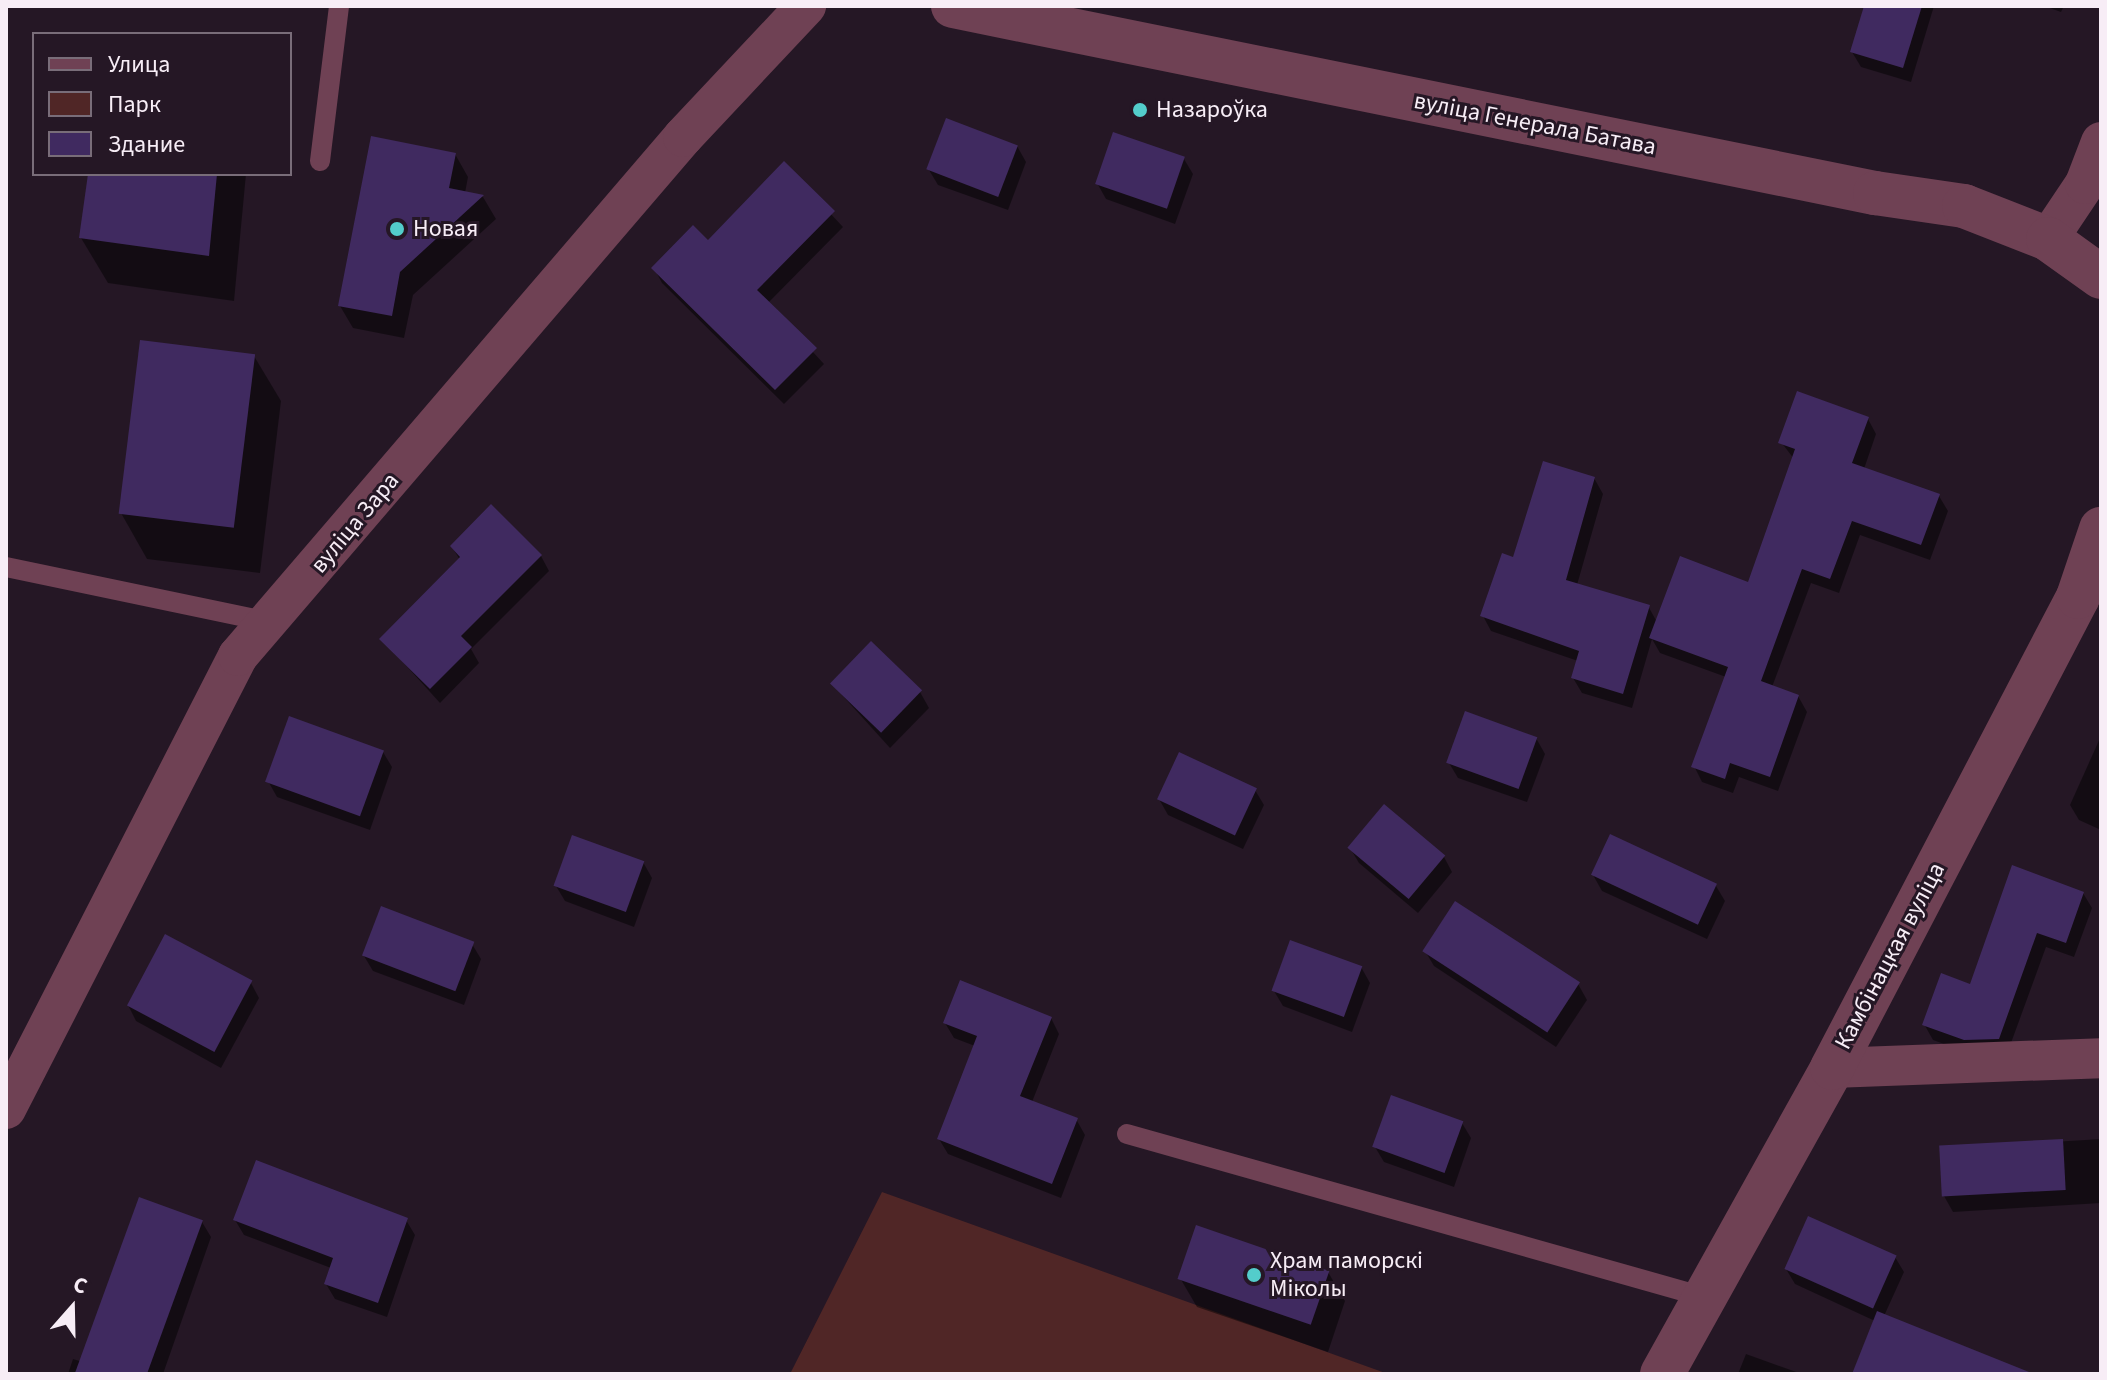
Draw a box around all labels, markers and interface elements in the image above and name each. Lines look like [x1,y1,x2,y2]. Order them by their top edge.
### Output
legend [32,32,292,176]
text: Улица [108,47,170,82]
street label: вуліца Генерала Батава [1411,86,1659,162]
text: Парк [108,87,161,122]
place label: Назароўка [1156,96,1268,124]
marker: Назароўка [1131,101,1149,119]
text: Здание [108,127,185,162]
place label: Новая [413,215,478,243]
marker: Новая [388,220,406,238]
street label: вуліца Зара [305,467,405,579]
street label: Камбінацкая вуліца [1829,858,1951,1054]
place label: Храм паморскі Міколы [1270,1247,1423,1303]
marker: Храм паморскі Міколы [1245,1266,1263,1284]
north arrow [32,1268,112,1348]
text: С [69,1268,92,1303]

